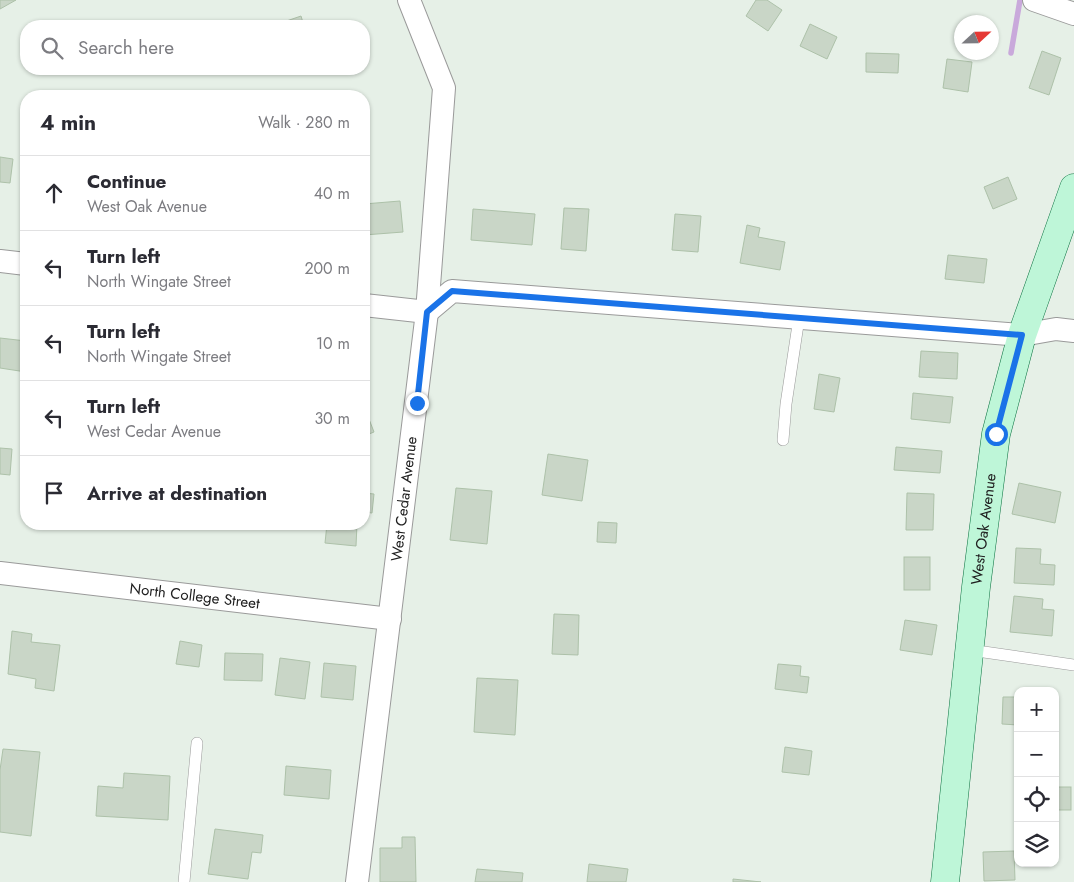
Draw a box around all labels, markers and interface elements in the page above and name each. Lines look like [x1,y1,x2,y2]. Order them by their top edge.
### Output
north arrow [954,15,999,60]
search box [20,20,370,75]
icon: search [38,34,66,62]
text: Search here [78,34,174,61]
text: 4 min [40,108,96,138]
text: Walk · 280 m [258,111,350,134]
text: Continue [87,168,166,195]
icon: ahead [40,179,68,207]
text: 40 m [314,182,350,205]
text: West Oak Avenue [87,195,207,218]
text: Turn left [87,243,160,270]
icon: left [40,254,68,282]
text: 200 m [304,257,350,280]
text: North Wingate Street [87,270,231,293]
text: Turn left [87,318,160,345]
icon: left [40,329,68,357]
text: 10 m [316,332,350,355]
text: North Wingate Street [87,345,231,368]
route end [406,392,429,415]
text: Turn left [87,393,160,420]
icon: left [40,404,68,432]
text: 30 m [314,407,350,430]
text: West Cedar Avenue [87,420,221,443]
route start [985,423,1008,446]
street label: West Cedar Avenue [385,435,423,563]
street label: West Oak Avenue [965,472,1002,586]
icon: arrive [40,479,68,507]
text: Arrive at destination [87,480,267,507]
street label: North College Street [128,577,261,615]
map controls [1014,687,1059,867]
button: + [1014,687,1059,732]
button: − [1014,732,1059,777]
button: locate [1014,777,1059,822]
button: layers [1014,822,1059,867]

